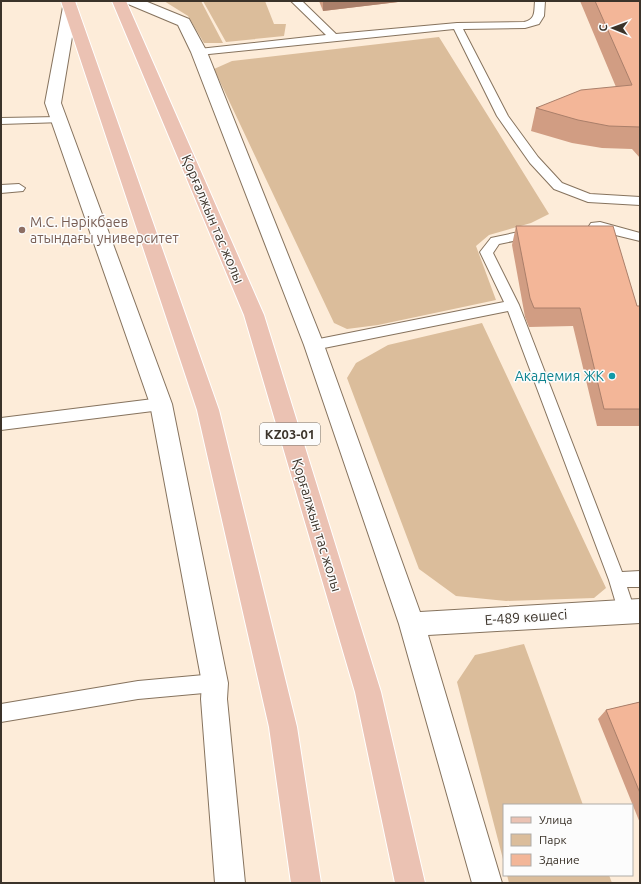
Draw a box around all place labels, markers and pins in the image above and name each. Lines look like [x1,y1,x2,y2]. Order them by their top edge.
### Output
place label: М.С. Нәрікбаев атындағы университет [30,214,179,246]
marker: М.С. Нәрікбаев атындағы университет [17,225,27,235]
place label: Академия ЖК [515,368,604,384]
marker: Академия ЖК [607,371,617,381]

